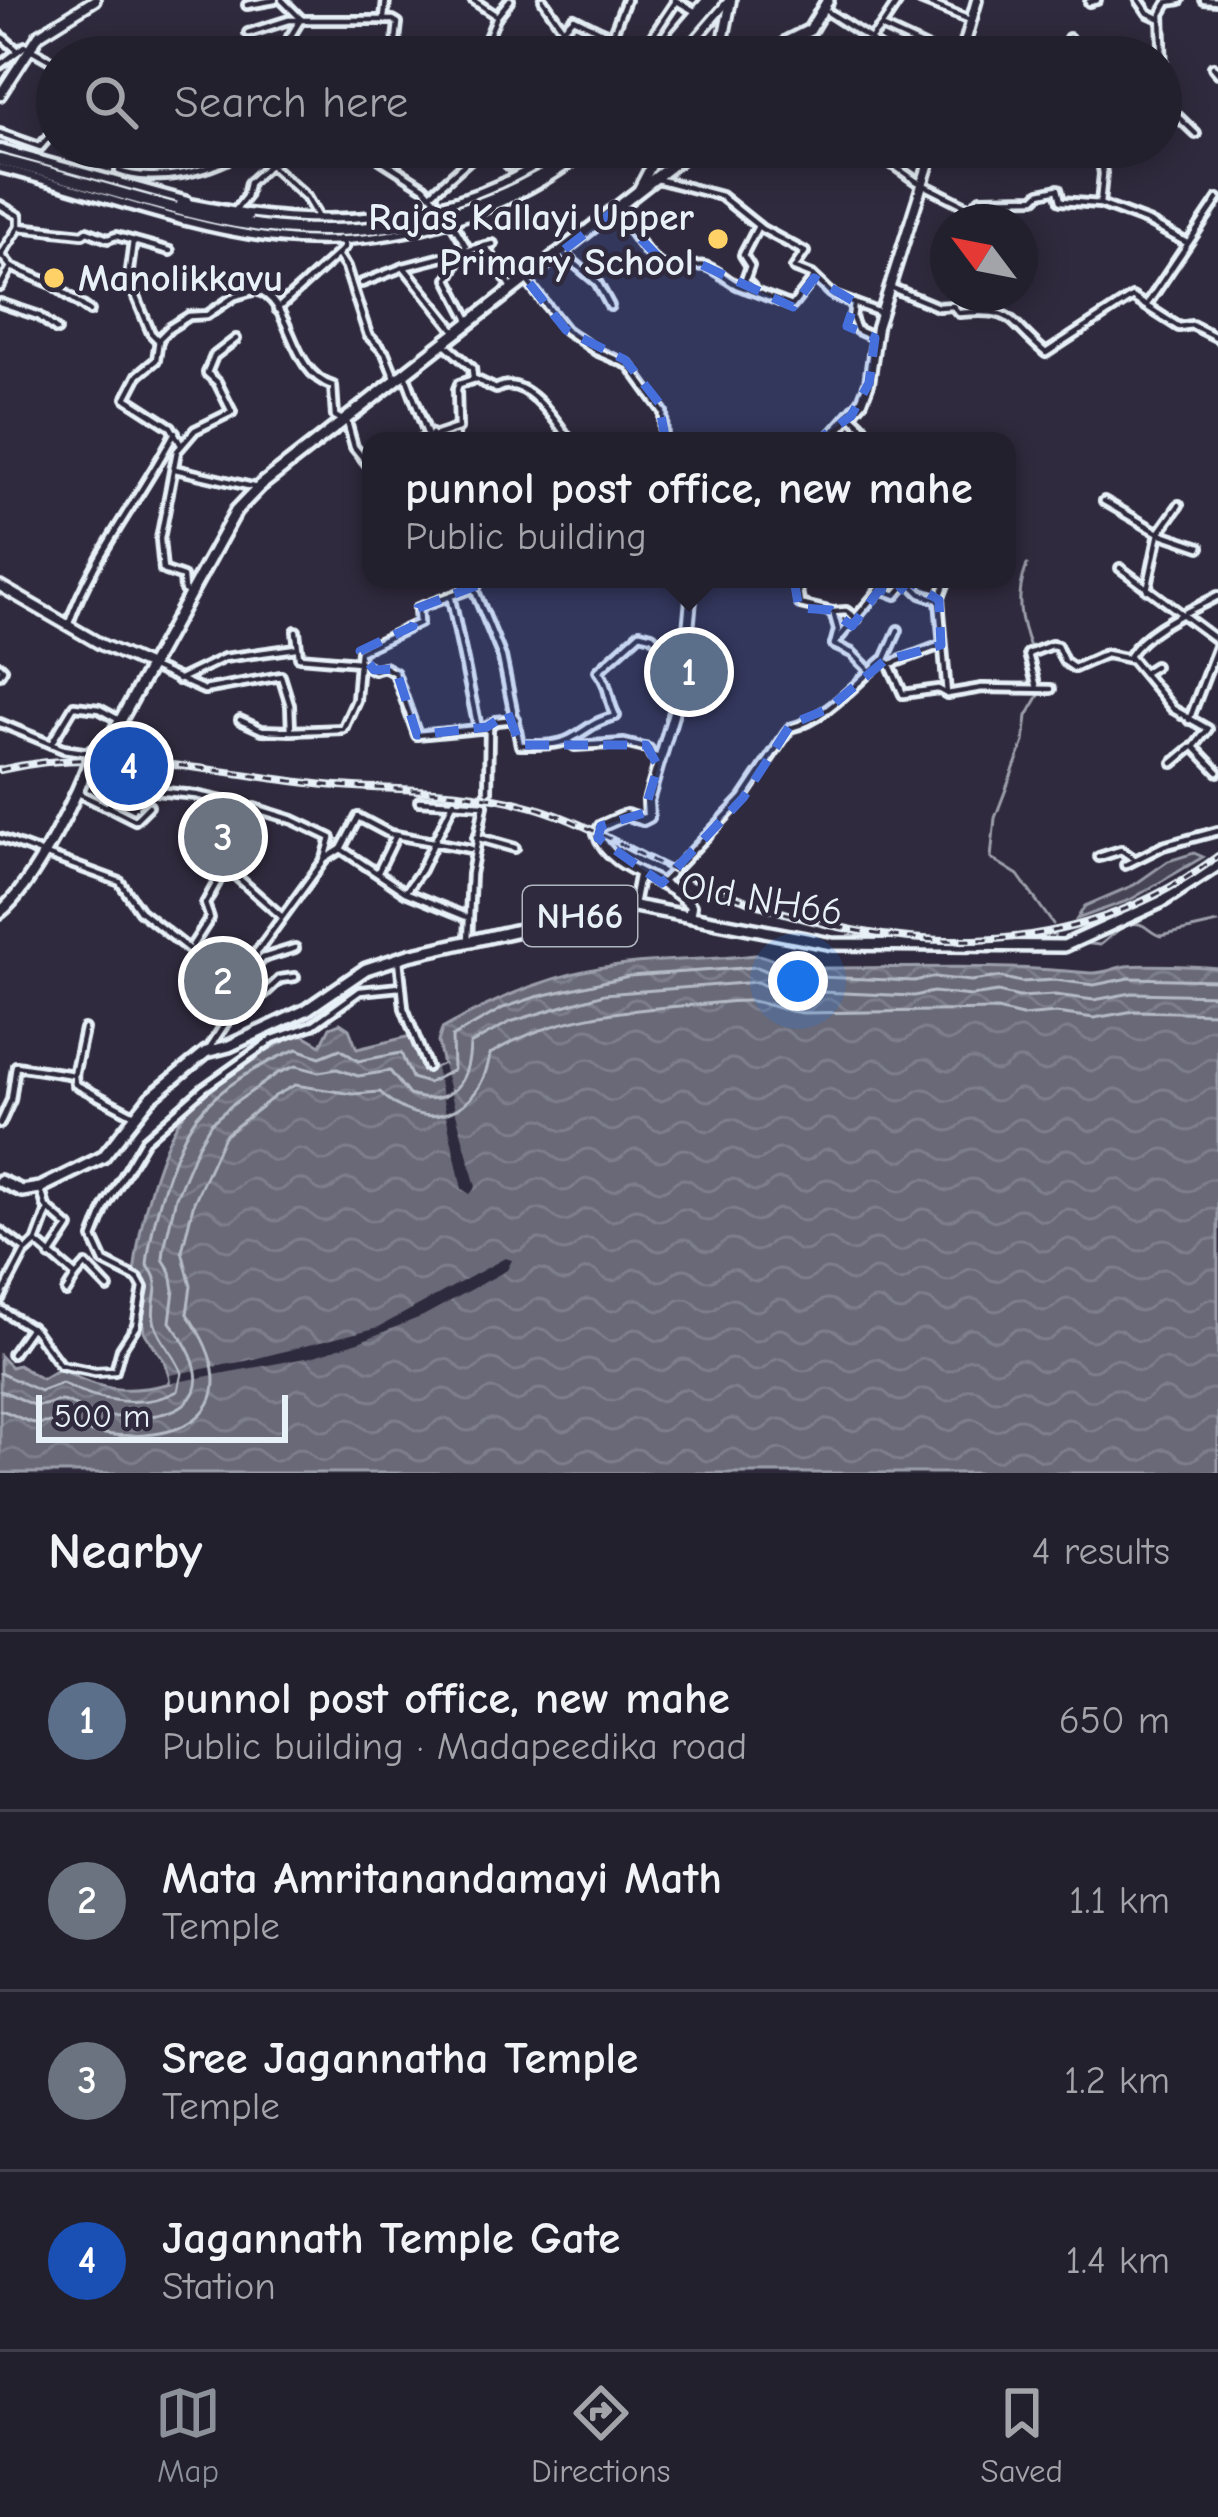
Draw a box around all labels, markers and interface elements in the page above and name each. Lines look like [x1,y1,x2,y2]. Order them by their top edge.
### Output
search box [36,36,1182,168]
icon: search [78,69,144,135]
text: Search here [174,76,408,128]
place label: Rajas Kallayi Upper Primary School [368,195,694,285]
north arrow [930,204,1038,312]
marker: Rajas Kallayi Upper Primary School [705,226,731,252]
place label: Manolikkavu [78,256,283,301]
marker: Manolikkavu [41,265,67,291]
popup [362,432,1016,588]
text: punnol post office, new mahe [405,462,973,514]
text: Public building [405,514,647,559]
pin: 1 [650,627,728,717]
pin: 4 [90,721,168,811]
pin: 3 [184,792,262,882]
street label: Old NH66 [678,863,846,935]
road number: NH66 [523,886,637,946]
pin: 2 [184,936,262,1026]
your location [768,951,828,1011]
scale bar [36,1389,288,1442]
text: 500 m [54,1397,150,1435]
text: Nearby [48,1522,202,1581]
text: 4 results [1032,1529,1170,1574]
text: punnol post office, new mahe [162,1672,730,1724]
text: 1 [79,1698,95,1743]
text: 650 m [1059,1698,1170,1743]
text: Public building · Madapeedika road [162,1724,747,1769]
text: Mata Amritanandamayi Math [162,1852,722,1904]
text: 2 [77,1878,97,1923]
text: 1.1 km [1069,1878,1170,1923]
text: Temple [162,1904,280,1949]
text: Sree Jagannatha Temple [162,2032,638,2084]
text: 3 [77,2058,97,2103]
text: 1.2 km [1064,2058,1170,2103]
text: Temple [162,2084,280,2129]
text: Jagannath Temple Gate [162,2212,620,2264]
text: 4 [78,2238,96,2283]
text: 1.4 km [1066,2238,1170,2283]
text: Station [162,2264,276,2309]
tab: Map [155,2380,221,2490]
tab: Directions [531,2380,671,2490]
tab: Saved [981,2380,1063,2490]

